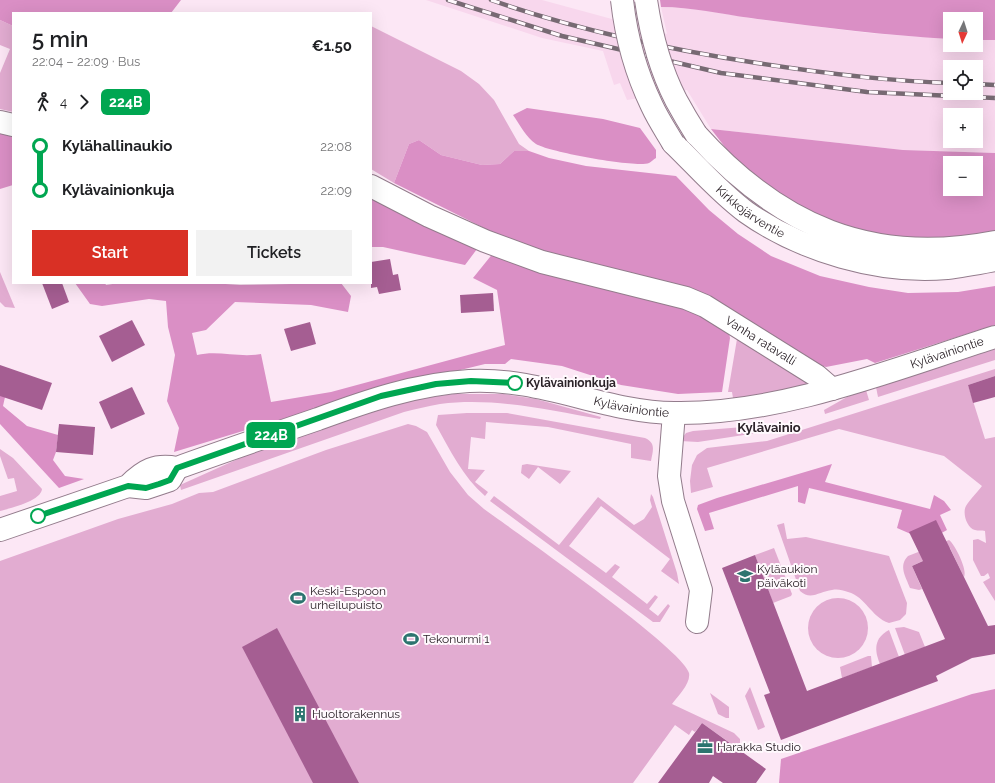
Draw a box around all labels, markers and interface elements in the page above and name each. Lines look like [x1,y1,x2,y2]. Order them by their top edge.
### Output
north arrow [943,12,983,52]
map controls [943,12,983,196]
text: 5 min [32,26,88,52]
text: €1.50 [312,37,352,55]
text: 22:04 – 22:09 · Bus [32,54,140,69]
button: locate [943,60,983,100]
icon: walk [32,91,54,113]
icon: forward [73,91,95,113]
text: 224B [109,94,142,110]
text: 4 [60,95,67,110]
button: + [943,108,983,148]
text: Kylähallinaukio [62,137,172,155]
text: 22:08 [320,139,352,154]
button: − [943,156,983,196]
text: Kylävainionkuja [62,181,174,199]
text: 22:09 [320,183,352,198]
street label: Kirkkojärventie [713,183,787,241]
button: Start [32,230,188,276]
button: Tickets [196,230,352,276]
street label: Vanha ratavalli [723,313,799,368]
street label: Kylävainiontie [909,334,985,371]
marker: Kylävainionkuja [507,375,523,391]
place label: Kylävainionkuja [526,376,616,390]
street label: Kylävainiontie [592,394,669,420]
district label: Kylävainio [737,420,801,435]
line badge: 224B [243,422,299,448]
text: 224B [254,427,288,443]
unlabelled marker [30,508,46,524]
place label: Kyläaukion päiväkoti [757,562,817,590]
school or university icon: Kyläaukion päiväkoti [736,567,754,585]
place label: Keski-Espoon urheilupuisto [310,584,386,612]
sports icon: Keski-Espoon urheilupuisto [289,589,307,607]
sports icon: Tekonurmi 1 [402,630,420,648]
place label: Tekonurmi 1 [423,632,489,646]
building icon: Huoltorakennus [291,705,309,723]
place label: Huoltorakennus [312,707,400,721]
office icon: Harakka Studio [696,738,714,756]
place label: Harakka Studio [717,740,801,754]

